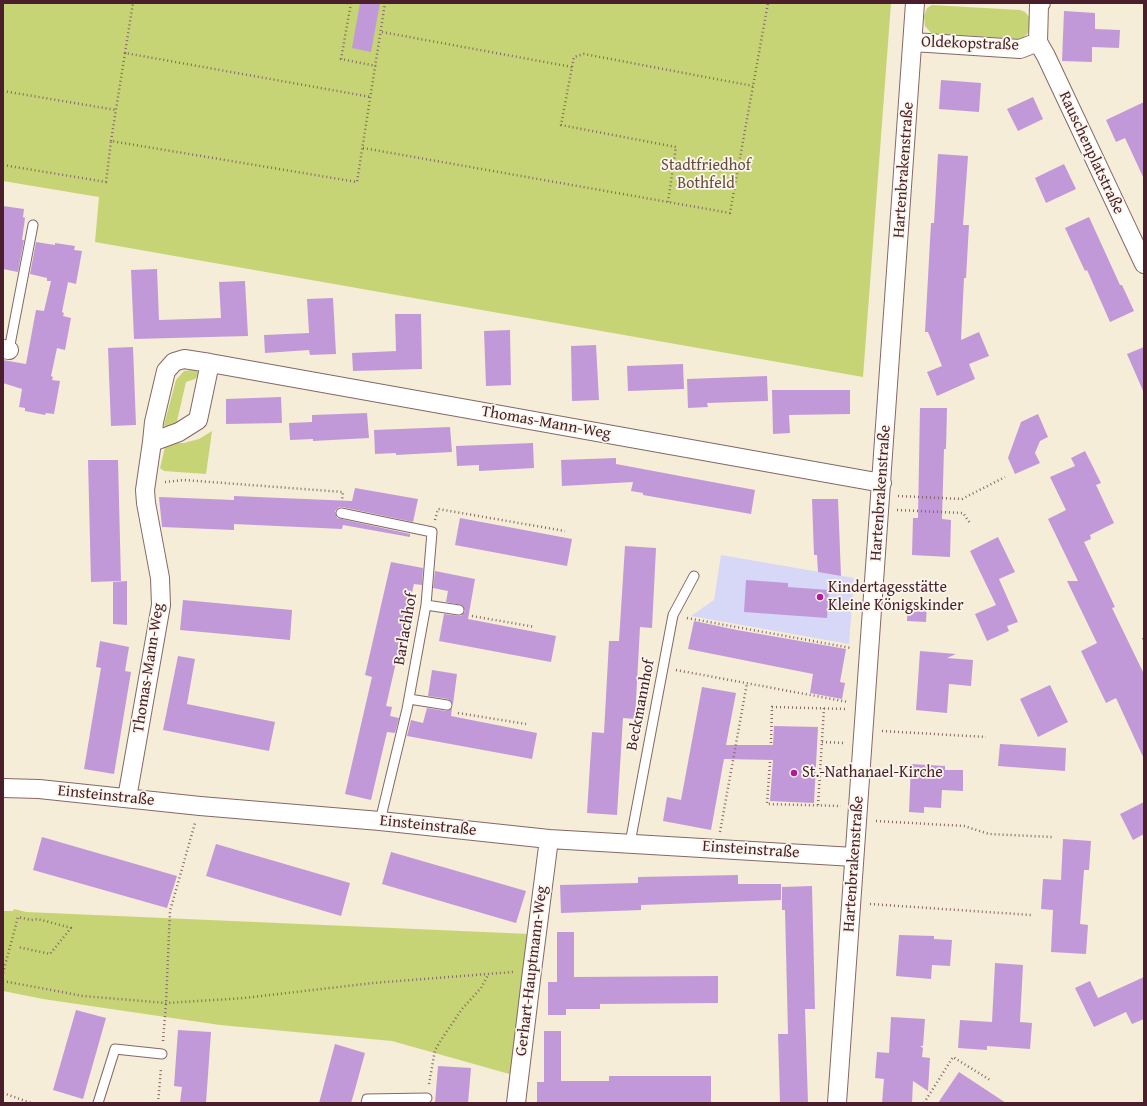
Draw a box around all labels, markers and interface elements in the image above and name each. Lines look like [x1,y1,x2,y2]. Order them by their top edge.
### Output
street label: Oldekopstraße [921,33,1019,55]
street label: Rauschenplatstraße [1054,89,1128,217]
street label: Hartenbrakenstraße [890,101,918,239]
park label: Stadtfriedhof Bothfeld [661,156,751,194]
street label: Thomas-Mann-Weg [480,402,612,444]
street label: Hartenbrakenstraße [867,424,895,562]
place label: Kindertagesstätte Kleine Königskinder [828,578,964,616]
street label: Barlachhof [390,591,422,667]
marker: Kindertagesstätte Kleine Königskinder [815,592,825,602]
street label: Thomas-Mann-Weg [129,602,169,734]
street label: Beckmannhof [623,658,659,752]
place label: St.-Nathanael-Kirche [802,763,943,783]
marker: St.-Nathanael-Kirche [789,768,799,778]
street label: Einsteinstraße [57,781,155,811]
street label: Hartenbrakenstraße [840,795,868,933]
street label: Einsteinstraße [379,811,477,841]
street label: Einsteinstraße [702,837,800,863]
street label: Gerhart-Hauptmann-Weg [512,885,552,1057]

